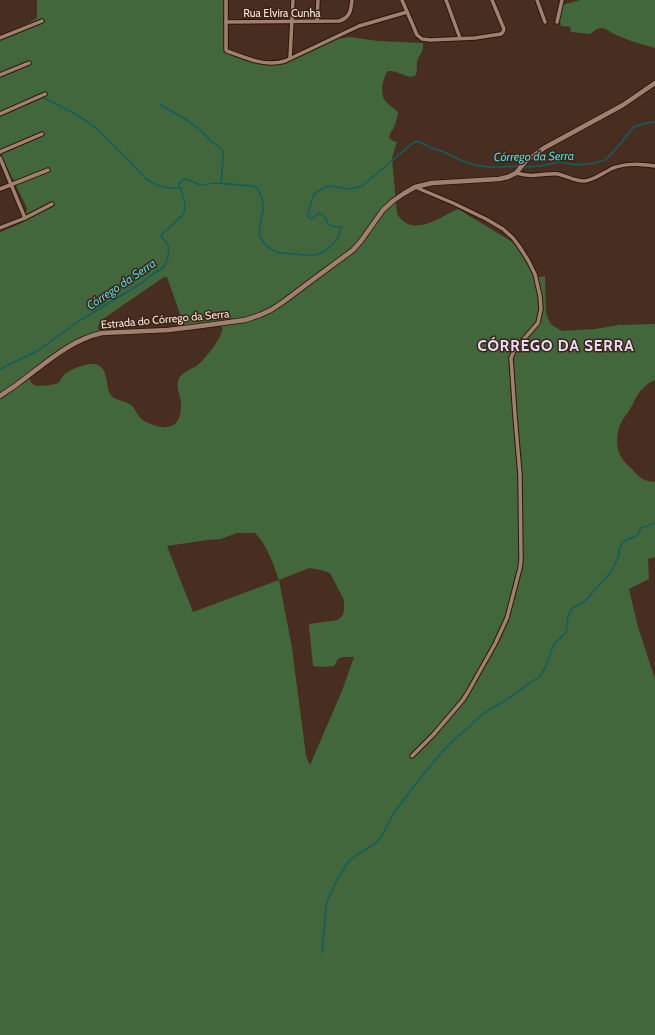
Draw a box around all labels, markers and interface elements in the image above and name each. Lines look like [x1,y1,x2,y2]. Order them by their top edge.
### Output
street label: Rua Elvira Cunha [243,6,321,20]
water label: Córrego da Serra [494,148,574,164]
water label: Córrego da Serra [83,255,159,313]
street label: Estrada do Córrego da Serra [100,306,230,332]
district label: CÓRREGO DA SERRA [477,336,635,355]

